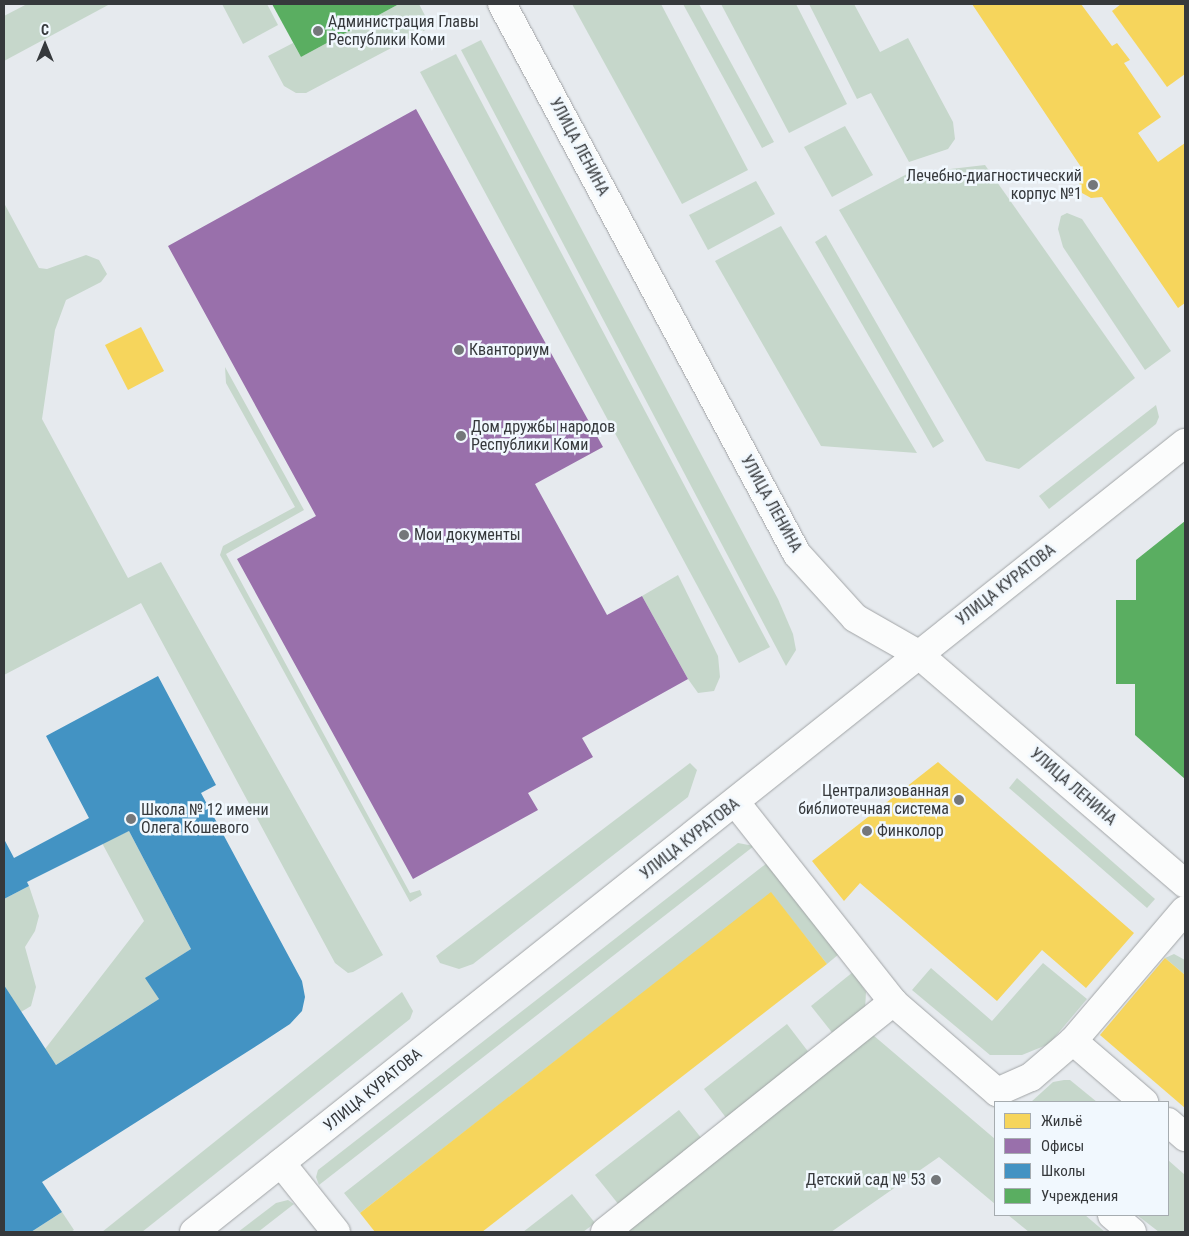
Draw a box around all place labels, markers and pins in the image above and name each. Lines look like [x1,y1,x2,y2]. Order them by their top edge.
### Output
place label: Администрация Главы Республики Коми [328,12,479,50]
marker: Администрация Главы Республики Коми [312,25,324,37]
place label: Лечебно-диагностический корпус №1 [906,166,1082,204]
marker: Лечебно-диагностический корпус №1 [1086,178,1100,192]
place label: Кванториум [469,340,549,360]
marker: Кванториум [453,344,465,356]
place label: Дом дружбы народов Республики Коми [471,417,615,455]
marker: Дом дружбы народов Республики Коми [455,430,467,442]
place label: Мои документы [414,525,521,545]
marker: Мои документы [398,529,410,541]
place label: Централизованная библиотечная система [798,781,949,819]
marker: Централизованная библиотечная система [953,794,965,806]
place label: Школа № 12 имени Олега Кошевого [141,800,269,838]
marker: Школа № 12 имени Олега Кошевого [125,813,137,825]
place label: Финколор [877,821,944,841]
marker: Финколор [861,825,873,837]
place label: Детский сад № 53 [806,1170,926,1190]
marker: Детский сад № 53 [930,1174,942,1186]

